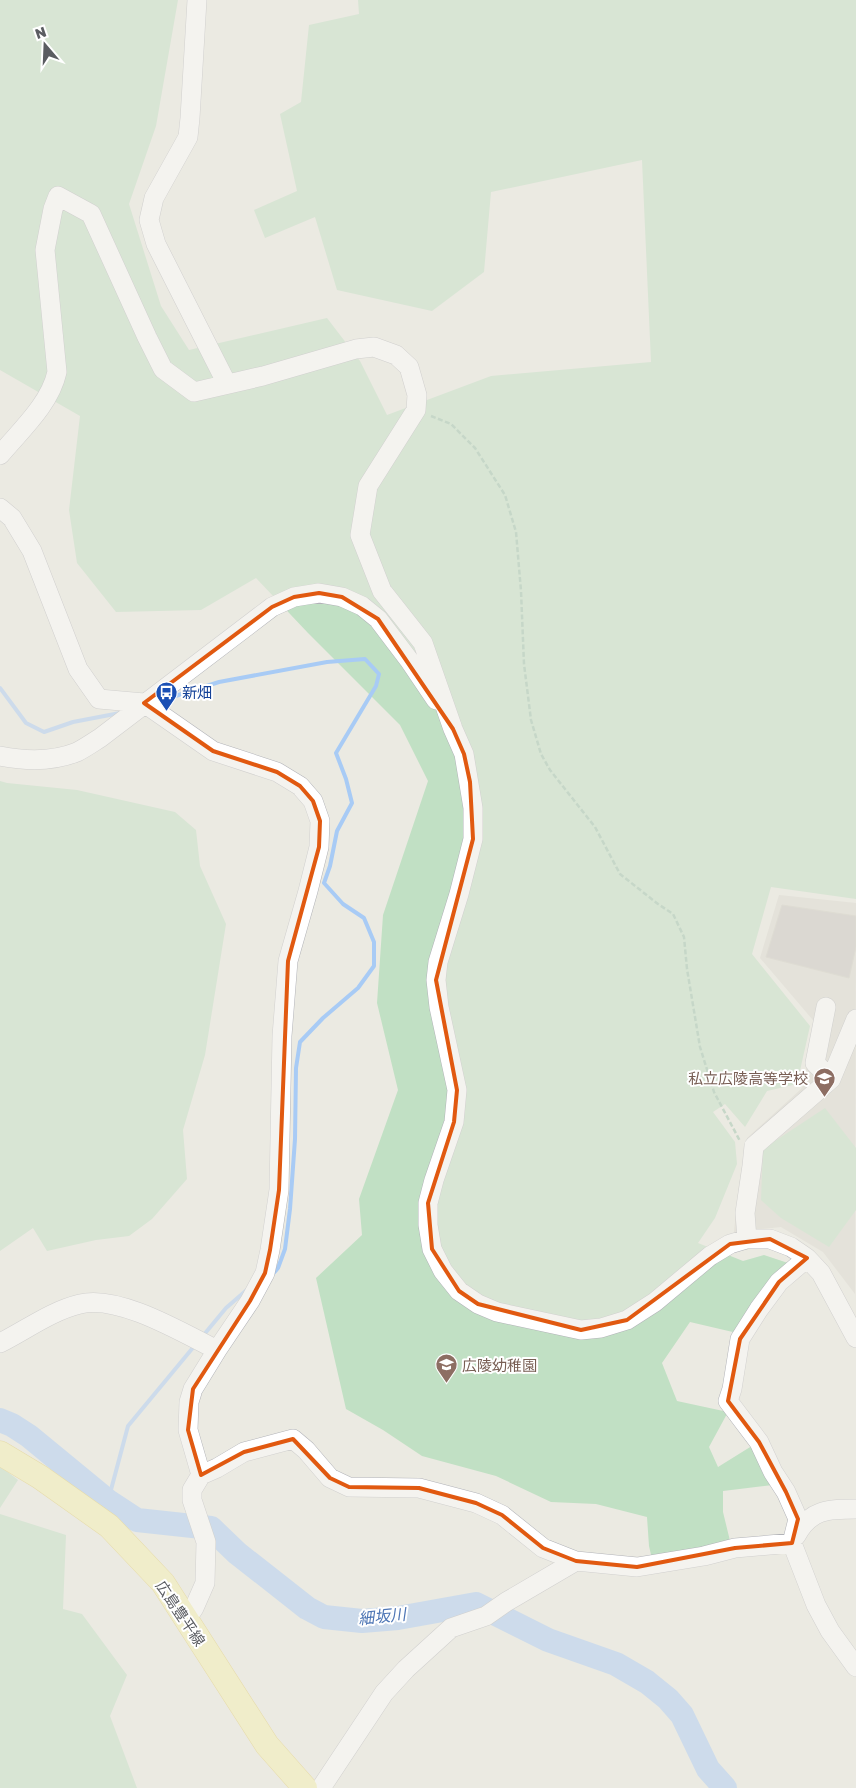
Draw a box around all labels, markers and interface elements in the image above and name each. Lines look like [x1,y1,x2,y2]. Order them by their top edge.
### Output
north arrow [20,20,70,70]
text: N [33,22,48,42]
bus stop icon: 新畑 [154,680,178,711]
place label: 新畑 [182,683,212,701]
school or university icon: 私立広陵高等学校 [812,1066,836,1097]
place label: 私立広陵高等学校 [688,1069,808,1087]
school or university icon: 広陵幼稚園 [434,1353,458,1384]
place label: 広陵幼稚園 [462,1356,537,1374]
street label: 広島豊平線 [153,1577,209,1649]
water label: 細坂川 [357,1603,409,1628]

